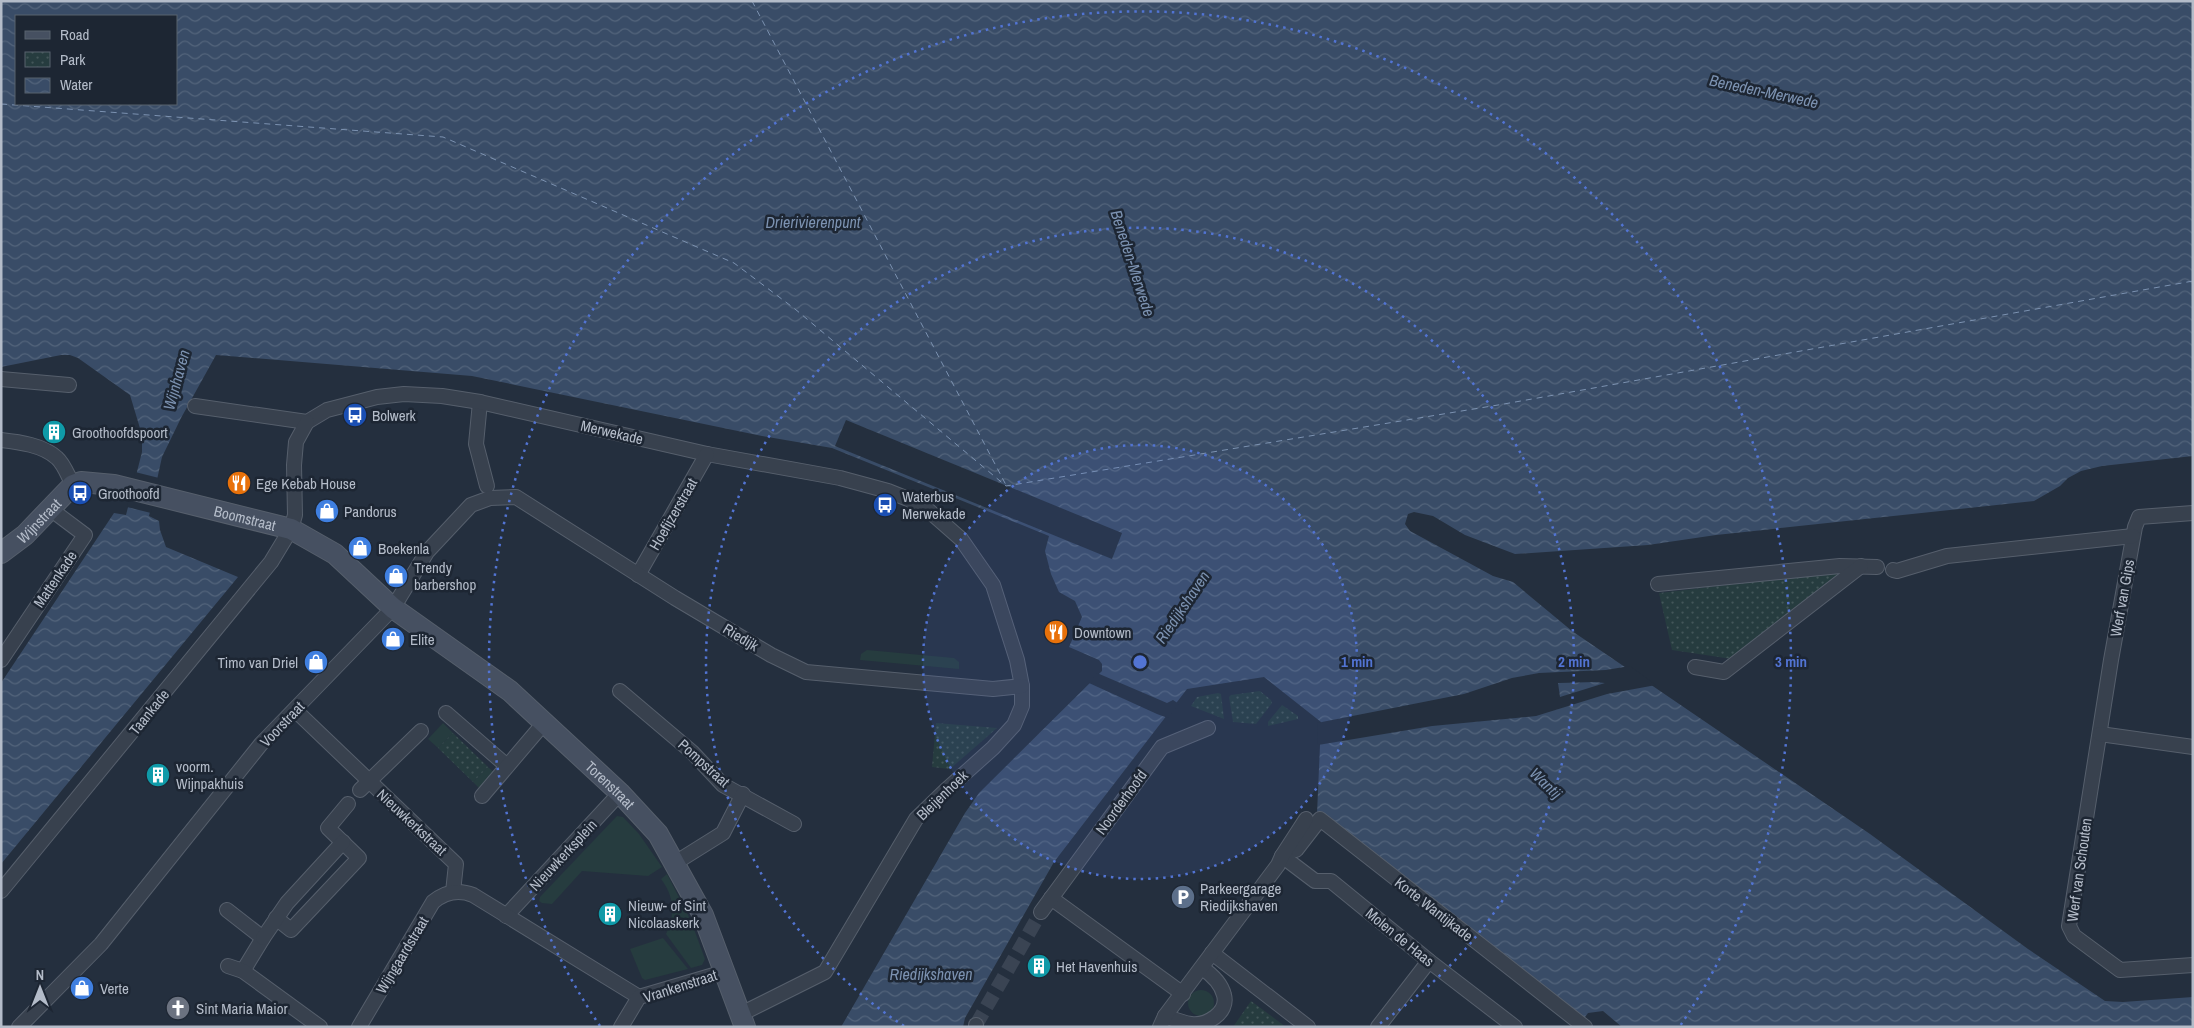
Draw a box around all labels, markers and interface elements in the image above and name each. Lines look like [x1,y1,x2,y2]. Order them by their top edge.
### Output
legend [15,15,178,105]
text: Road [60,24,89,45]
text: Park [60,49,86,70]
water label: Beneden-Merwede [1707,69,1821,113]
text: Water [60,74,92,95]
water label: Beneden-Merwede [1105,207,1161,319]
water label: Drierivierenpunt [766,211,861,233]
water label: Wijnhaven [157,347,195,413]
bus stop icon: Bolwerk [342,402,368,428]
place label: Bolwerk [372,405,417,426]
street label: Merwekade [579,415,645,449]
building icon: Groothoofdspoort [41,419,67,445]
place label: Groothoofdspoort [72,422,168,443]
restaurant icon: Ege Kebab House [226,470,252,496]
place label: Ege Kebab House [256,473,356,494]
street label: Hoefijzerstraat [644,474,702,554]
bus stop icon: Groothoofd [67,480,93,506]
place label: Groothoofd [98,483,160,504]
place label: Waterbus Merwekade [902,486,966,524]
bus stop icon: Waterbus Merwekade [872,492,898,518]
street label: Wijnstraat [13,493,66,548]
shop icon: Pandorus [314,498,340,524]
street label: Boomstraat [212,500,279,535]
place label: Pandorus [344,501,397,522]
shop icon: Boekenla [347,535,373,561]
place label: Boekenla [378,538,429,559]
street label: Mattenkade [28,546,82,612]
place label: Trendy barbershop [414,557,476,595]
street label: Werf van Gips [2105,558,2139,638]
shop icon: Trendy barbershop [383,563,409,589]
water label: Riedijkshaven [1150,566,1214,648]
street label: Riedijk [719,618,764,656]
restaurant icon: Downtown [1043,619,1069,645]
place label: Downtown [1074,622,1131,643]
shop icon: Elite [380,626,406,652]
place label: Elite [410,629,435,650]
shop icon: Timo van Driel [303,649,329,675]
text: 1 min [1341,651,1373,672]
text: 2 min [1558,651,1590,672]
text: 3 min [1775,651,1807,672]
place label: Timo van Driel [218,652,298,673]
centre of rings [1131,653,1149,671]
street label: Taankade [124,684,174,739]
street label: Voorstraat [255,696,309,751]
street label: Pompstraat [674,734,735,792]
place label: voorm. Wijnpakhuis [176,756,244,794]
street label: Torenstraat [581,756,640,814]
building icon: voorm. Wijnpakhuis [145,762,171,788]
water label: Wantij [1525,762,1568,804]
street label: Bleijenhoek [912,765,973,825]
street label: Noorderhoofd [1090,765,1152,839]
street label: Nieuwkerkstraat [372,784,452,860]
street label: Nieuwkerksplein [524,815,602,895]
street label: Werf van Schouten [2061,817,2097,923]
street label: Korte Wantijkade [1391,872,1478,946]
place label: Parkeergarage Riedijkshaven [1200,878,1282,916]
parking icon: Parkeergarage Riedijkshaven [1170,884,1196,910]
place label: Nieuw- of Sint Nicolaaskerk [628,895,707,933]
building icon: Nieuw- of Sint Nicolaaskerk [597,901,623,927]
street label: Molen de Haas [1361,903,1439,971]
street label: Wijngaardstraat [371,912,434,998]
building icon: Het Havenhuis [1026,953,1052,979]
place label: Het Havenhuis [1056,956,1137,977]
north arrow [15,963,65,1013]
water label: Riedijkshaven [889,963,973,985]
street label: Vrankenstraat [641,964,720,1008]
text: N [36,966,44,984]
shop icon: Verte [69,975,95,1001]
place label: Verte [100,978,129,999]
church icon: Sint Maria Maior [165,995,191,1021]
place label: Sint Maria Maior [196,998,288,1019]

